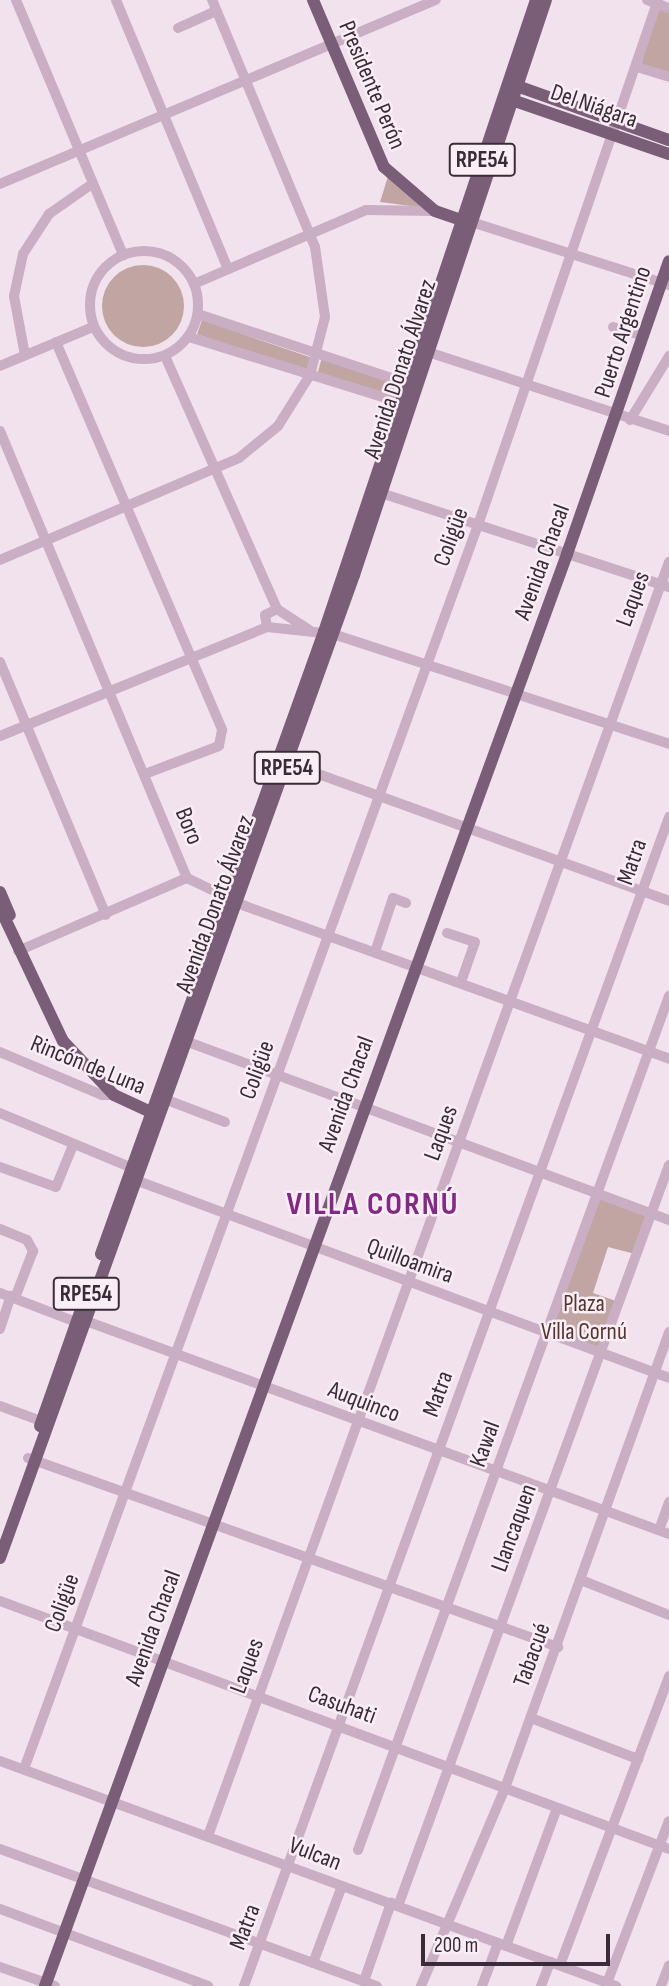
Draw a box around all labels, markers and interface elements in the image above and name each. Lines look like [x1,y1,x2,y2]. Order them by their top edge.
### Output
street label: Presidente Perón [332,17,412,153]
street label: Del Niágara [547,78,641,134]
road number: RPE54 [449,140,515,180]
street label: Puerto Argentino [588,263,658,401]
street label: Avenida Donato Álvarez [357,276,443,462]
street label: Avenida Chacal [508,500,576,624]
street label: Coligüe [427,504,475,570]
street label: Laques [610,568,656,630]
road number: RPE54 [254,748,320,788]
street label: Boro [169,803,209,849]
street label: Avenida Donato Álvarez [170,811,260,997]
street label: Matra [611,835,653,889]
street label: Rincón de Luna [26,1029,150,1101]
street label: Avenida Chacal [312,1032,380,1156]
street label: Coligüe [233,1037,281,1103]
street label: Laques [418,1102,464,1164]
district label: VILLA CORNÚ [288,1186,458,1224]
street label: Quilloamira [363,1232,457,1290]
road number: RPE54 [53,1274,119,1314]
park label: Plaza Villa Cornú [541,1290,627,1346]
street label: Matra [417,1367,459,1421]
street label: Auquinco [324,1375,404,1429]
street label: Kawal [463,1417,507,1471]
street label: Llancaquen [485,1480,543,1576]
street label: Avenida Chacal [119,1566,187,1690]
street label: Coligüe [38,1570,86,1636]
street label: Tabacué [507,1619,557,1691]
street label: Laques [224,1635,270,1697]
street label: Casuhati [304,1679,380,1731]
street label: Vulcan [285,1831,345,1877]
street label: Matra [223,1900,267,1954]
scale bar [424,1920,613,1964]
text: 200 m [434,1933,478,1958]

